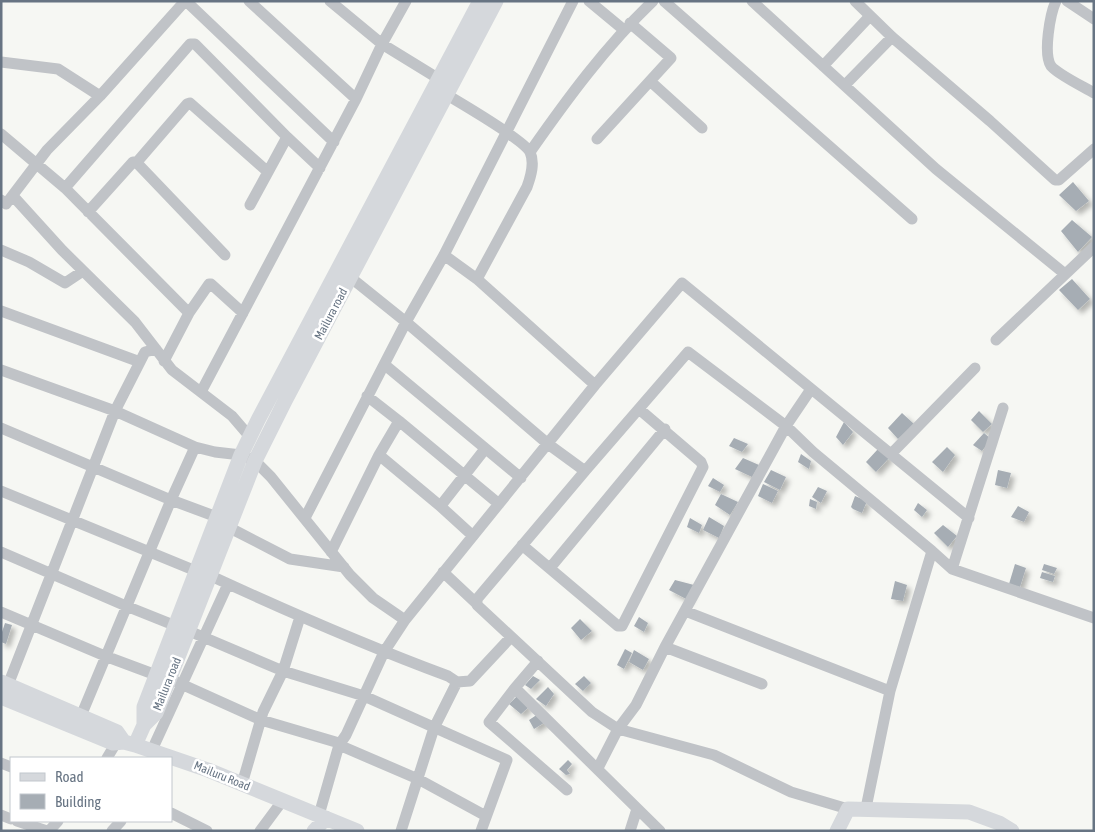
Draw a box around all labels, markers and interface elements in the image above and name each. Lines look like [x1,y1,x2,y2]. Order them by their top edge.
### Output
street label: Mailura road [312,286,350,342]
street label: Mailura road [150,655,184,713]
legend [10,757,172,822]
street label: Mailuru Road [192,758,252,794]
text: Road [55,768,84,785]
text: Building [55,793,101,810]

